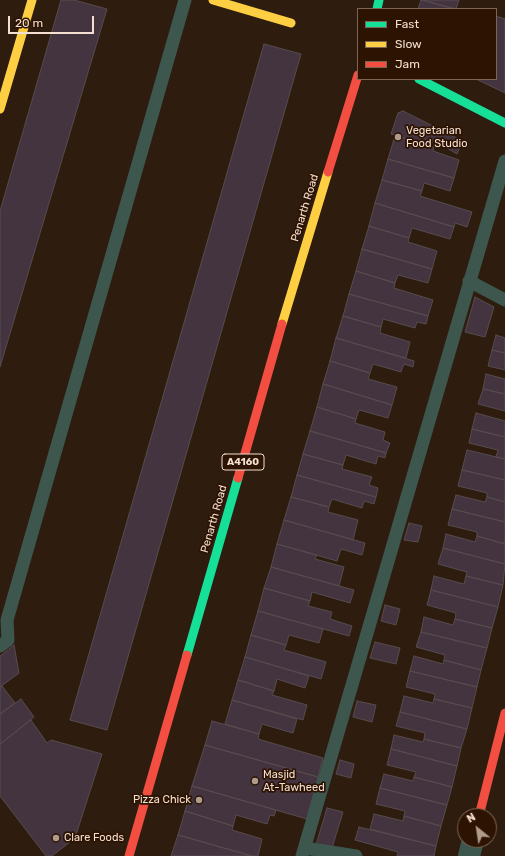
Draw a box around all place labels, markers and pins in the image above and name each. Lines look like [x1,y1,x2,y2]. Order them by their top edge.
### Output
place label: Vegetarian Food Studio [406,124,467,150]
marker: Vegetarian Food Studio [393,132,403,142]
place label: Masjid At-Tawheed [263,768,325,794]
marker: Masjid At-Tawheed [250,776,260,786]
place label: Pizza Chick [133,793,191,807]
marker: Pizza Chick [194,795,204,805]
place label: Clare Foods [64,831,124,845]
marker: Clare Foods [51,833,61,843]

